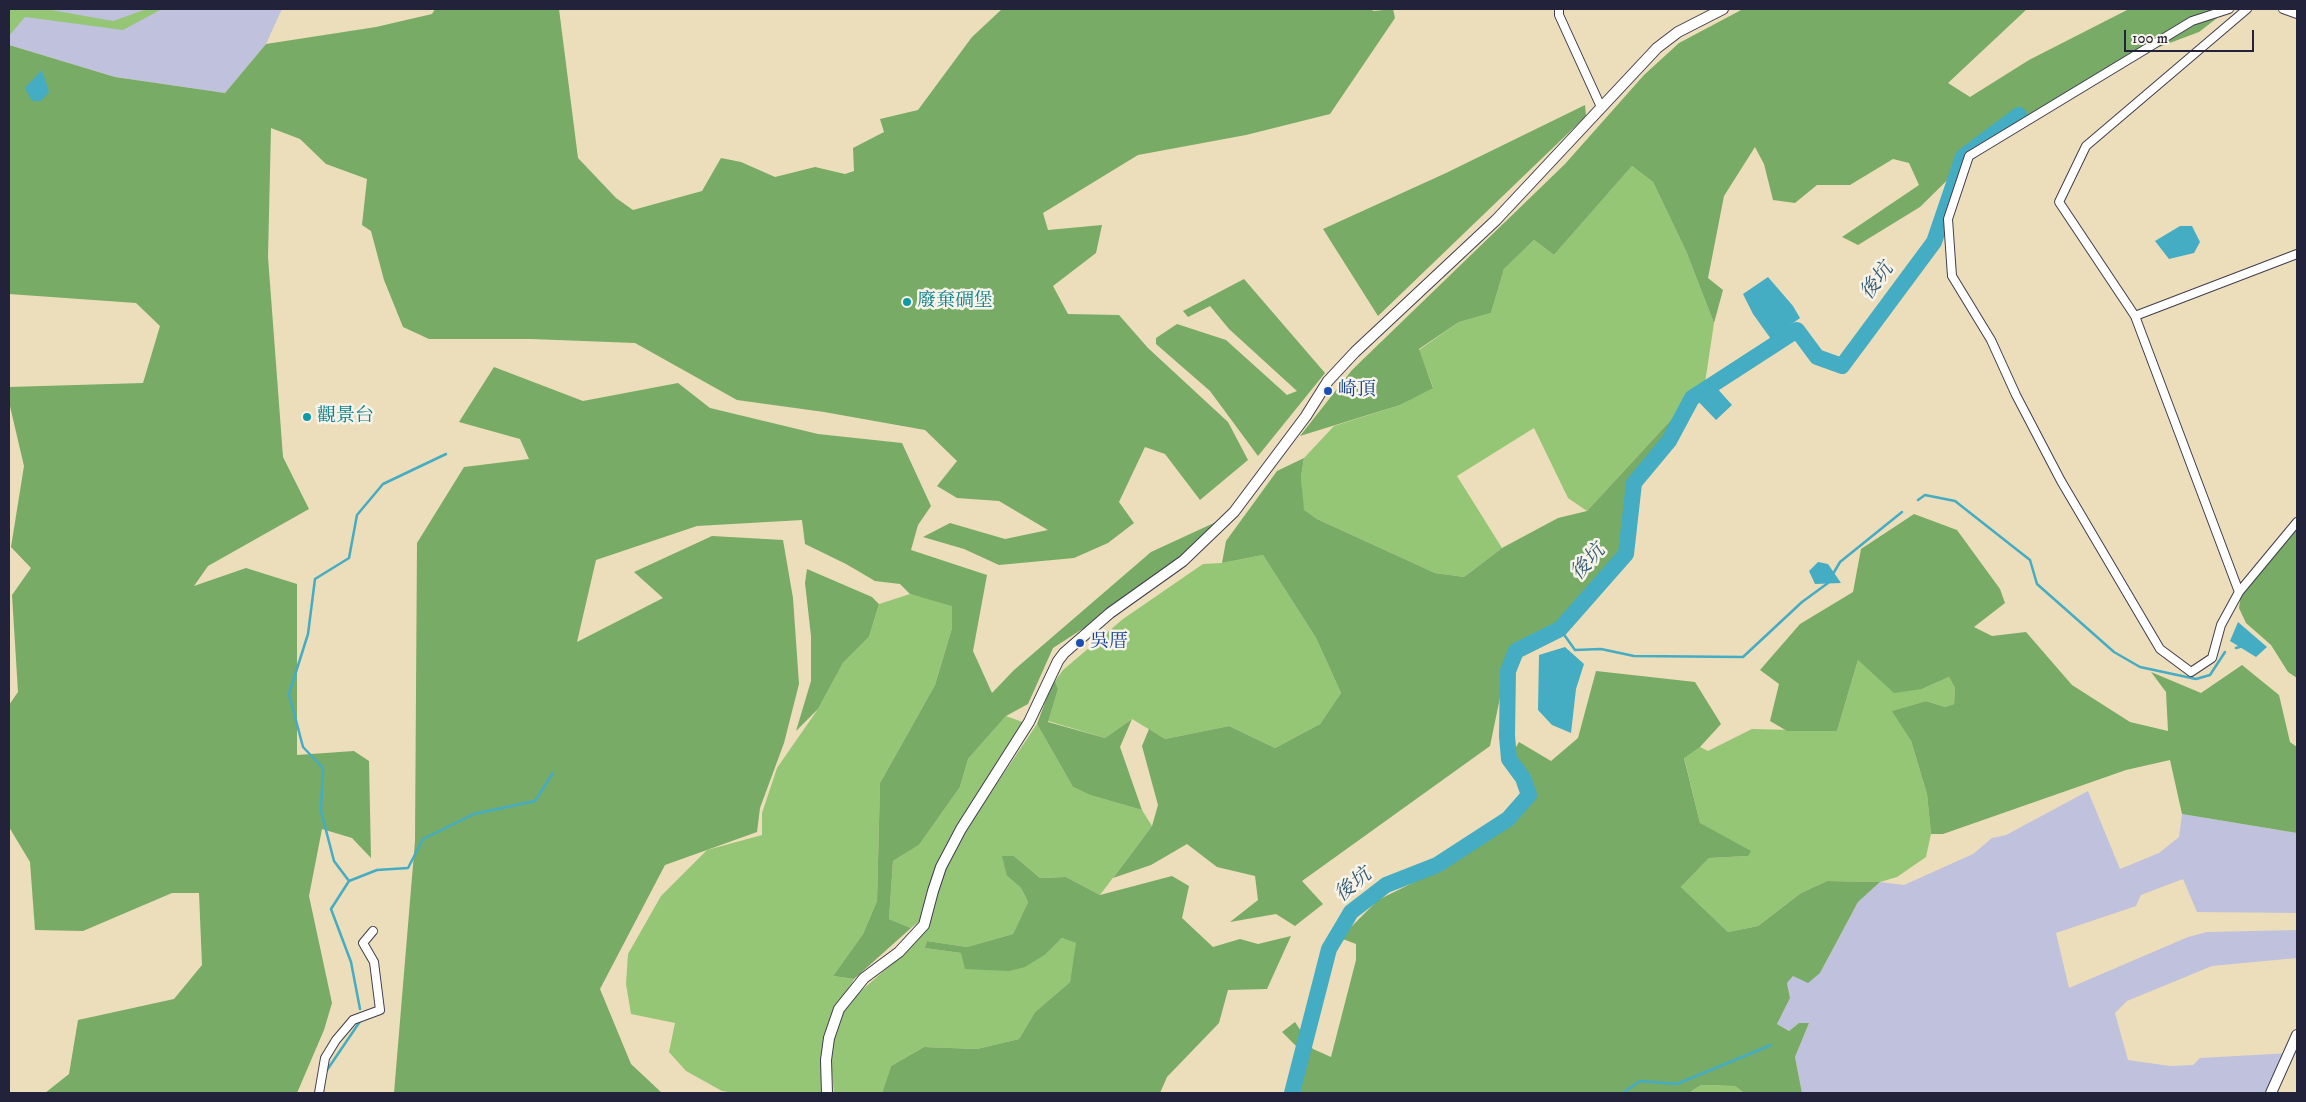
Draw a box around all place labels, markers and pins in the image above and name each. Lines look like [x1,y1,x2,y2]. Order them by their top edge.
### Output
place label: 廢棄碉堡 [917,291,993,313]
marker: 廢棄碉堡 [901,296,913,308]
place label: 崎頂 [1338,380,1376,402]
marker: 崎頂 [1322,385,1334,397]
place label: 觀景台 [317,406,374,428]
marker: 觀景台 [301,411,313,423]
place label: 吳厝 [1090,632,1128,654]
marker: 吳厝 [1074,637,1086,649]

